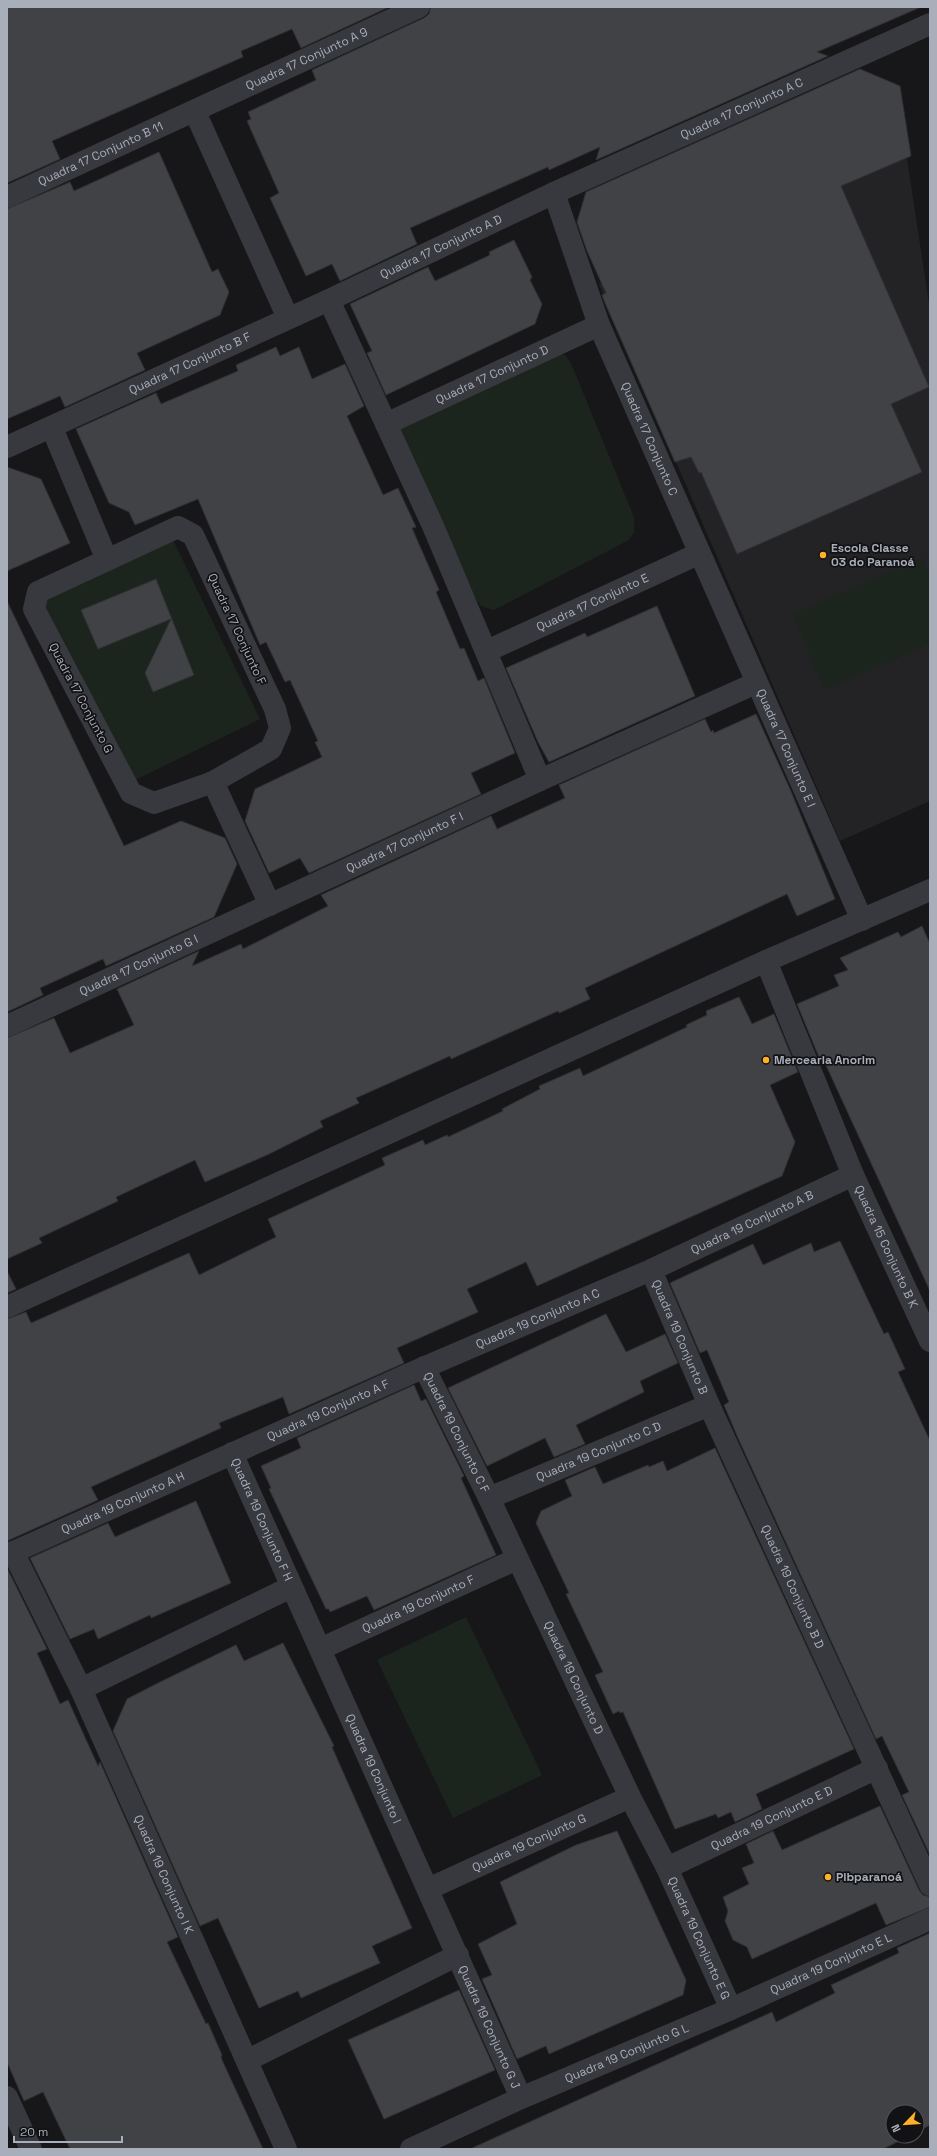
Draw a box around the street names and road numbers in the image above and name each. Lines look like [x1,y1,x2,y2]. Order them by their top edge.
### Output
street label: Quadra 17 Conjunto A 9 [243,24,370,94]
street label: Quadra 17 Conjunto A C [678,74,806,143]
street label: Quadra 17 Conjunto B 11 [35,118,166,190]
street label: Quadra 17 Conjunto A D [377,211,505,283]
street label: Quadra 17 Conjunto B F [126,329,254,398]
street label: Quadra 17 Conjunto D [433,342,551,408]
street label: Quadra 17 Conjunto C [617,380,682,499]
street label: Quadra 17 Conjunto E [534,570,651,635]
street label: Quadra 17 Conjunto F [204,571,270,688]
street label: Quadra 17 Conjunto G [45,640,117,756]
street label: Quadra 17 Conjunto E I [753,686,819,810]
street label: Quadra 17 Conjunto F I [343,808,466,876]
street label: Quadra 17 Conjunto G I [77,931,201,1000]
street label: Quadra 15 Conjunto B K [851,1183,922,1311]
street label: Quadra 19 Conjunto A B [688,1187,816,1258]
street label: Quadra 19 Conjunto B [648,1277,712,1397]
street label: Quadra 19 Conjunto A C [473,1285,603,1352]
street label: Quadra 19 Conjunto C F [420,1369,493,1496]
street label: Quadra 19 Conjunto A F [264,1376,392,1445]
street label: Quadra 19 Conjunto C D [534,1418,664,1485]
street label: Quadra 19 Conjunto F H [227,1456,296,1584]
street label: Quadra 19 Conjunto A H [59,1468,187,1538]
street label: Quadra 19 Conjunto B D [757,1522,828,1651]
street label: Quadra 19 Conjunto F [359,1571,478,1637]
street label: Quadra 19 Conjunto D [540,1619,607,1737]
street label: Quadra 19 Conjunto I [342,1711,405,1826]
street label: Quadra 19 Conjunto E D [708,1782,835,1854]
street label: Quadra 19 Conjunto G [470,1810,589,1876]
street label: Quadra 19 Conjunto I K [130,1812,197,1937]
street label: Quadra 19 Conjunto E G [664,1874,734,2002]
street label: Quadra 19 Conjunto E L [768,1929,895,1998]
street label: Quadra 19 Conjunto G J [455,1963,524,2091]
street label: Quadra 19 Conjunto G L [562,2020,691,2087]

